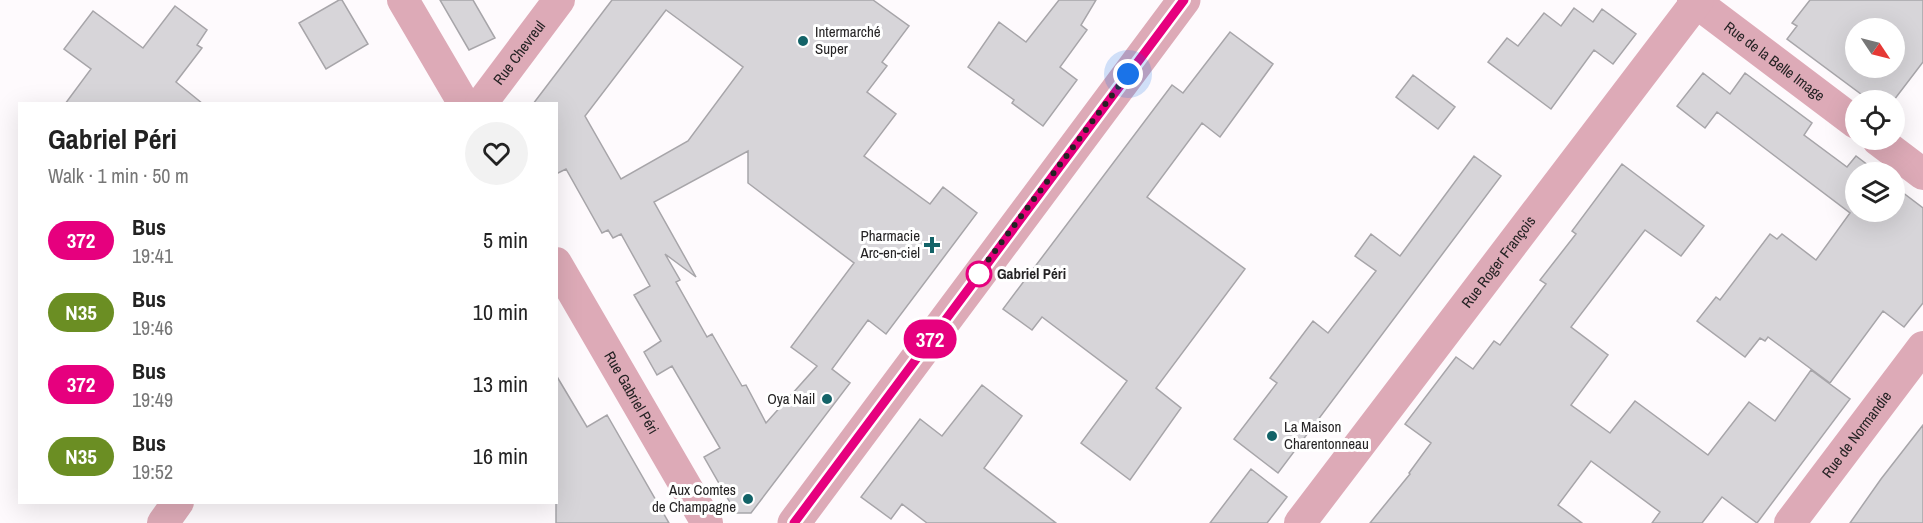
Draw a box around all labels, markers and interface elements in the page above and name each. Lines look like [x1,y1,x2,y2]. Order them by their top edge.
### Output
street label: Rue Chevreul [488,16,550,89]
street label: Rue de la Belle Image [1720,16,1830,106]
north arrow [1845,18,1905,78]
map controls [1845,18,1905,222]
place label: Intermarché Super [815,21,881,59]
marker: Intermarché Super [796,34,810,48]
your location [1113,59,1143,89]
button: locate [1845,90,1905,150]
text: Gabriel Péri [48,120,177,158]
button: heart [465,122,528,185]
text: Walk · 1 min · 50 m [48,162,189,189]
button: layers [1845,162,1905,222]
street label: Rue Roger François [1456,211,1540,312]
text: Bus [132,212,166,242]
text: 5 min [483,225,528,255]
place label: Pharmacie Arc-en-ciel [860,225,920,263]
text: 372 [67,226,95,255]
marker: Pharmacie Arc-en-ciel [925,238,939,252]
text: 19:41 [132,242,173,269]
marker: Gabriel Péri [966,261,992,287]
place label: Gabriel Péri [997,263,1066,284]
text: Bus [132,284,166,314]
text: 10 min [473,297,528,327]
text: N35 [65,298,97,327]
text: 19:46 [132,314,173,341]
line badge: 372 [896,320,964,358]
text: 372 [916,325,944,354]
street label: Rue Gabriel Péri [599,347,664,438]
text: Bus [132,356,166,386]
text: 13 min [473,369,528,399]
text: 372 [67,370,95,399]
text: 19:49 [132,386,173,413]
street label: Rue de Normandie [1817,386,1896,482]
place label: Oya Nail [767,388,815,409]
marker: Oya Nail [820,392,834,406]
place label: La Maison Charentonneau [1284,416,1369,454]
text: Bus [132,428,166,458]
marker: La Maison Charentonneau [1265,429,1279,443]
text: 16 min [473,441,528,471]
text: N35 [65,442,97,471]
text: 19:52 [132,458,173,485]
place label: Aux Comtes de Champagne [652,479,736,517]
marker: Aux Comtes de Champagne [741,492,755,506]

